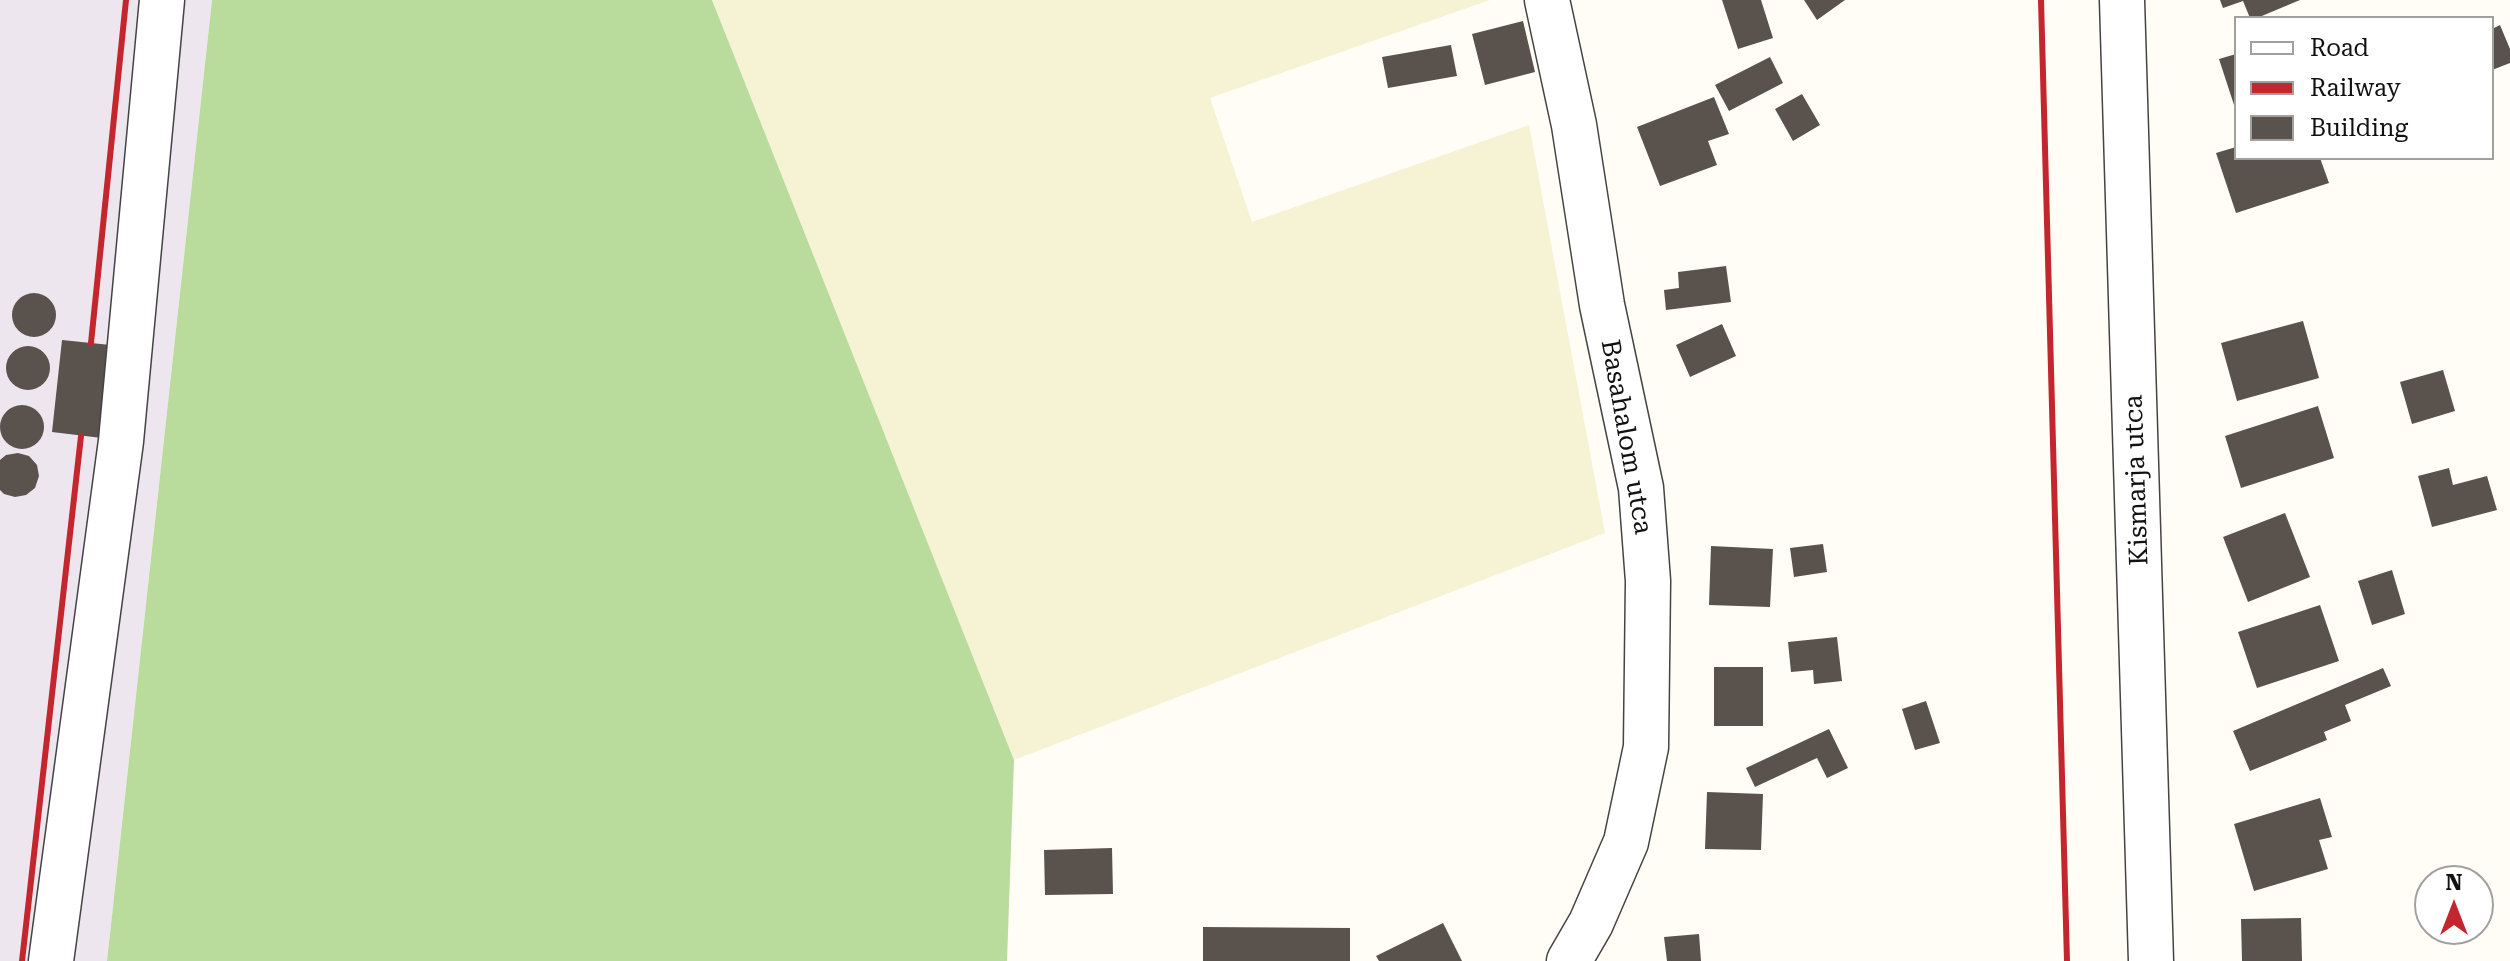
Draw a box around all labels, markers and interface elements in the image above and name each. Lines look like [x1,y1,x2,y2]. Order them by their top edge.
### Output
legend [2234,16,2494,160]
text: Road [2310,34,2369,62]
text: Railway [2310,74,2401,102]
text: Building [2310,114,2408,142]
street label: Basahalom utca [1594,337,1658,537]
street label: Kismarja utca [2118,394,2156,566]
north arrow [2414,865,2494,945]
text: N [2446,870,2462,895]

